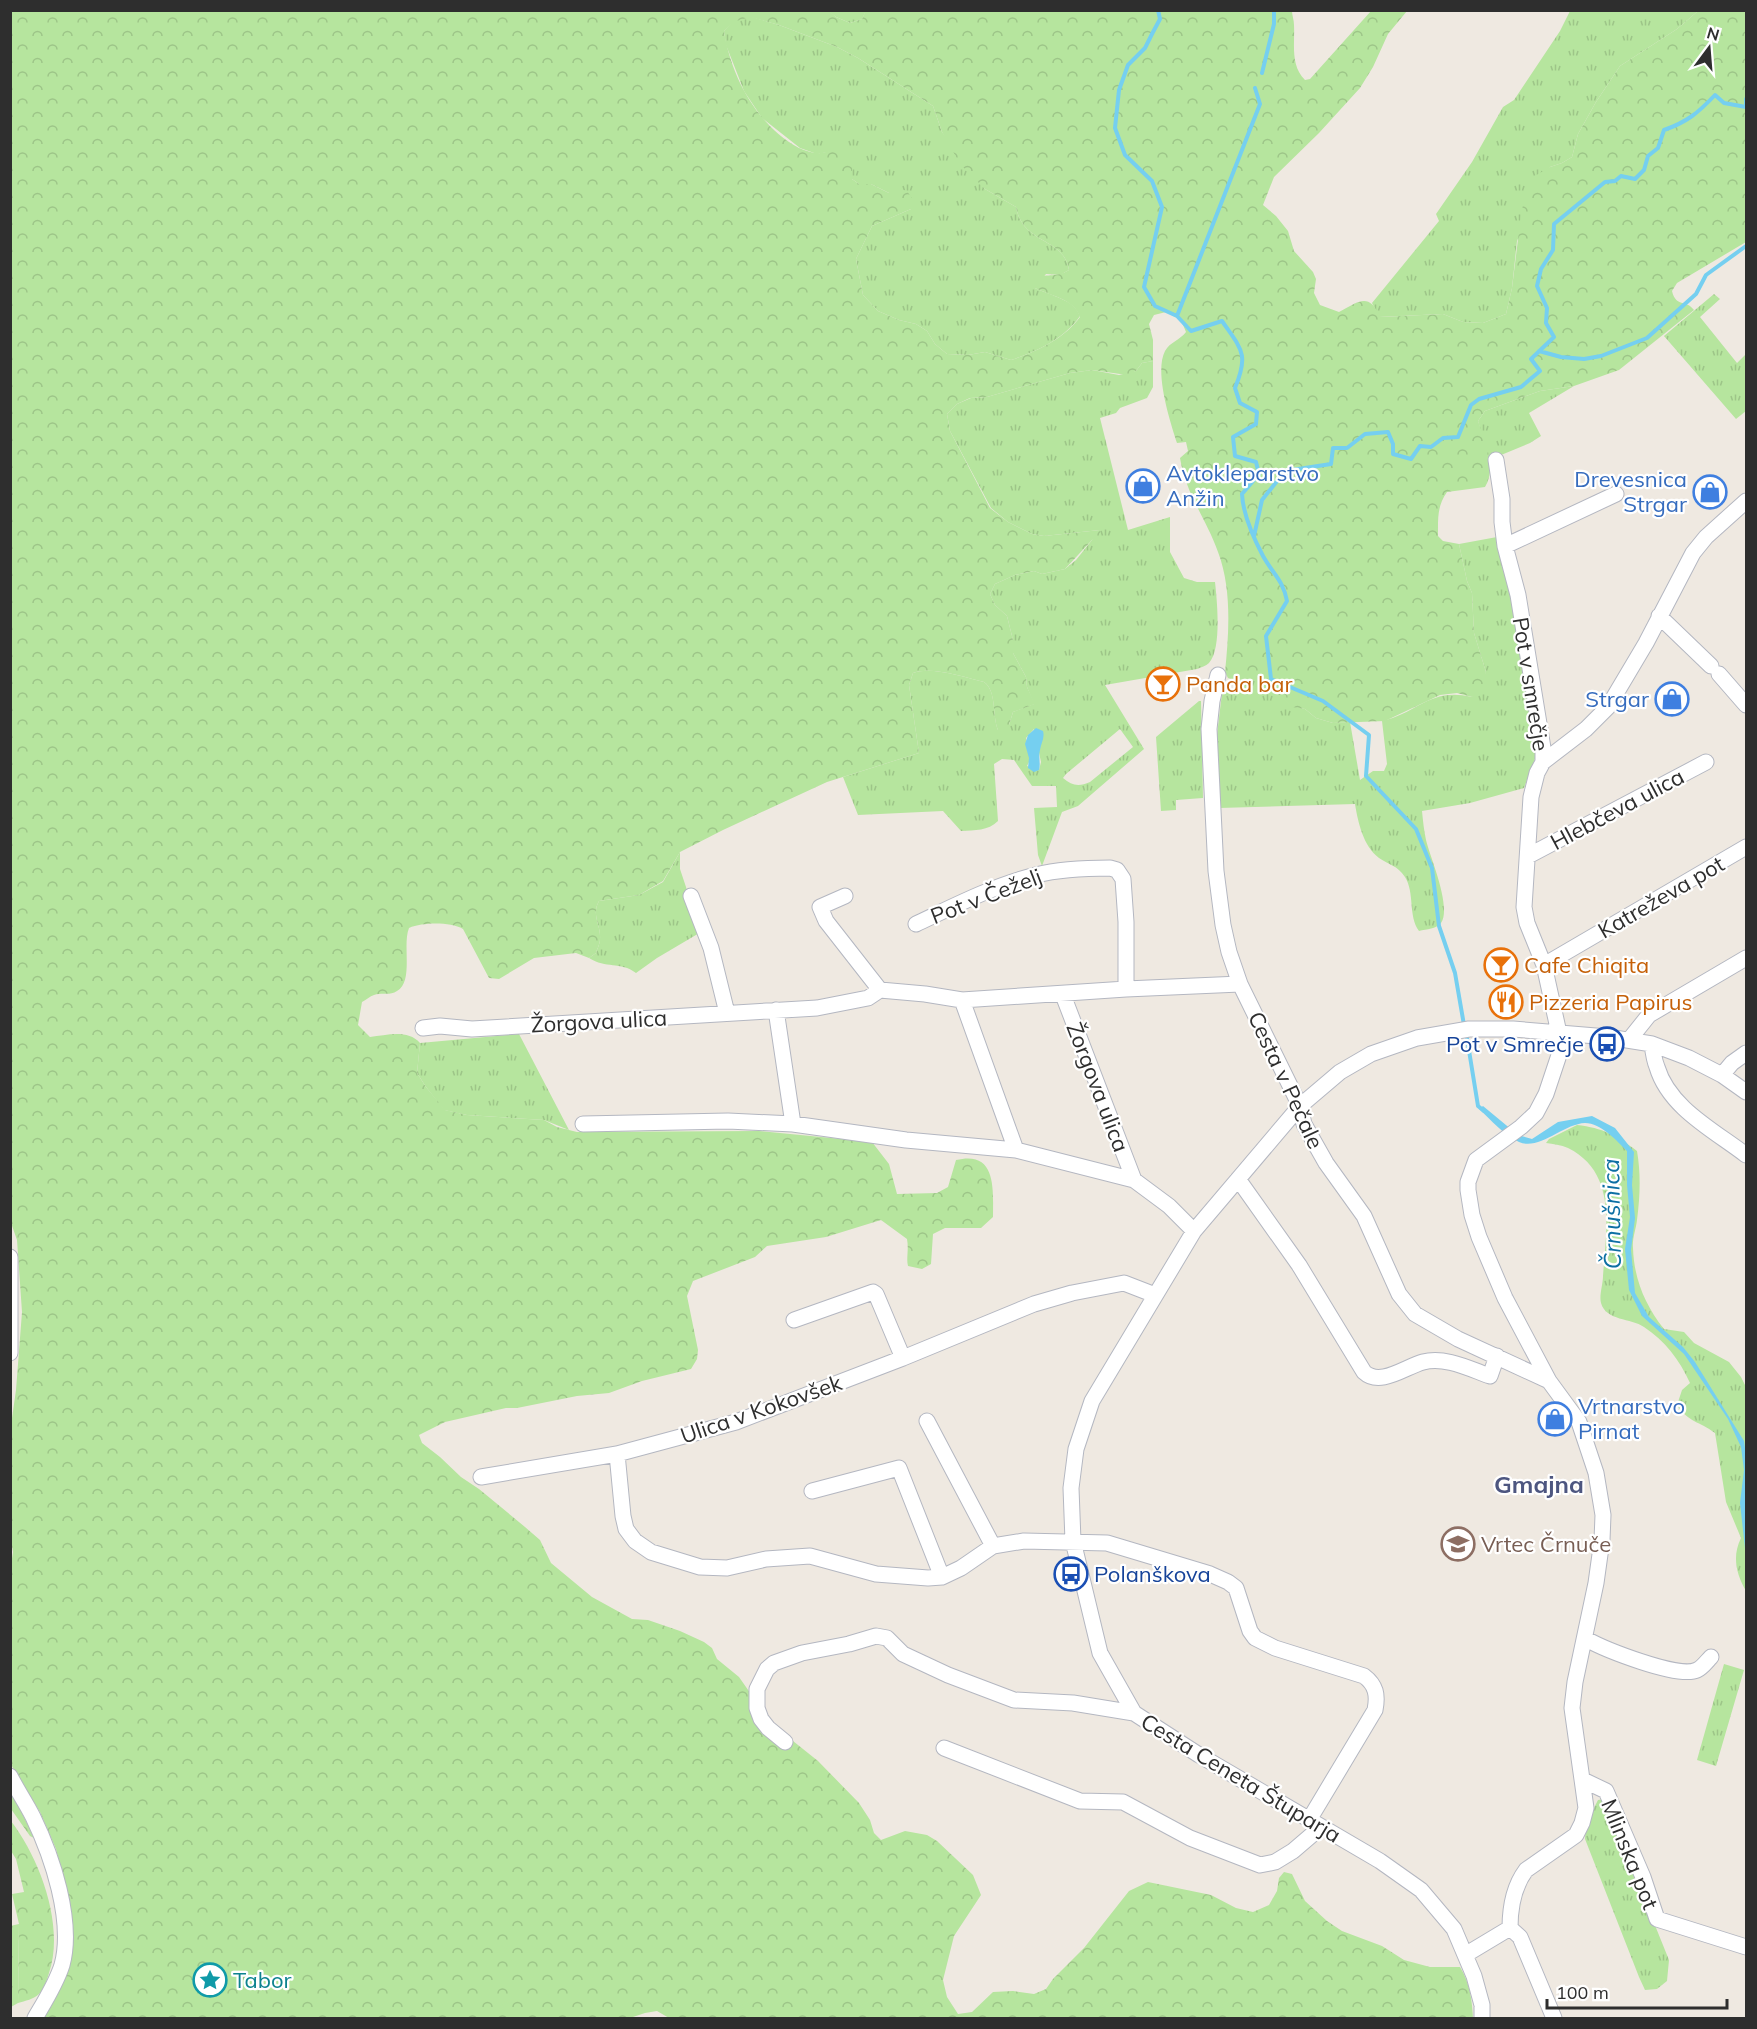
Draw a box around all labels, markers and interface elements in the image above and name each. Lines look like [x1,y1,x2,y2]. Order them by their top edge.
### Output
north arrow [1679,18,1739,78]
text: N [1705,22,1722,45]
place label: Avtokleparstvo Anžin [1166,459,1319,512]
place label: Drevesnica Strgar [1574,465,1687,518]
shop icon: Avtokleparstvo Anžin [1125,468,1161,504]
shop icon: Drevesnica Strgar [1692,474,1728,510]
street label: Pot v smrečje [1507,615,1555,753]
bar icon: Panda bar [1145,666,1181,702]
place label: Panda bar [1186,670,1292,698]
shop icon: Strgar [1654,681,1690,717]
place label: Strgar [1585,685,1649,713]
street label: Hlebčeva ulica [1545,762,1689,856]
street label: Katreževa pot [1593,849,1729,944]
street label: Pot v Čeželj [926,862,1046,930]
bar icon: Cafe Chiqita [1483,947,1519,983]
place label: Cafe Chiqita [1524,951,1649,979]
restaurant icon: Pizzeria Papirus [1488,984,1524,1020]
place label: Pizzeria Papirus [1529,988,1692,1016]
street label: Žorgova ulica [530,1003,668,1039]
street label: Cesta v Pečale [1242,1007,1330,1153]
street label: Žorgova ulica [1060,1018,1136,1156]
bus stop icon: Pot v Smrečje [1589,1026,1625,1062]
place label: Pot v Smrečje [1446,1030,1584,1058]
water label: Črnušnica [1595,1158,1627,1270]
street label: Ulica v Kokovšek [677,1368,846,1450]
place label: Vrtnarstvo Pirnat [1578,1392,1685,1445]
shop icon: Vrtnarstvo Pirnat [1537,1401,1573,1437]
district label: Gmajna [1494,1469,1584,1499]
school or university icon: Vrtec Črnuče [1440,1526,1476,1562]
place label: Vrtec Črnuče [1481,1530,1611,1558]
bus stop icon: Polanškova [1053,1556,1089,1592]
place label: Polanškova [1094,1560,1211,1588]
street label: Cesta Ceneta Štuparja [1136,1707,1346,1849]
street label: Mlinska pot [1595,1795,1665,1914]
place icon: Tabor [192,1962,228,1998]
place label: Tabor [233,1966,292,1994]
scale bar [1547,1972,1727,2010]
text: 100 m [1556,1981,1609,2004]

